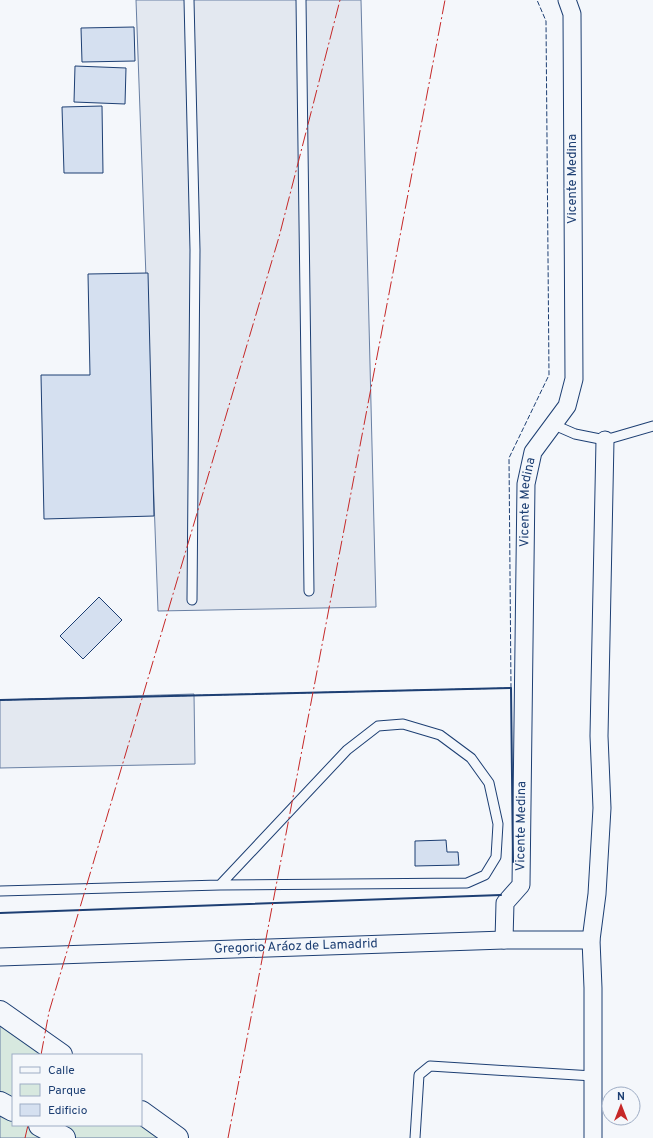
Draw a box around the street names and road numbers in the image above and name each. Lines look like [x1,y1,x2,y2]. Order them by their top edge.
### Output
street label: Vicente Medina [565,134,581,224]
street label: Vicente Medina [517,456,540,547]
street label: Vicente Medina [513,781,530,871]
street label: Gregorio Aráoz de Lamadrid [214,936,378,958]

